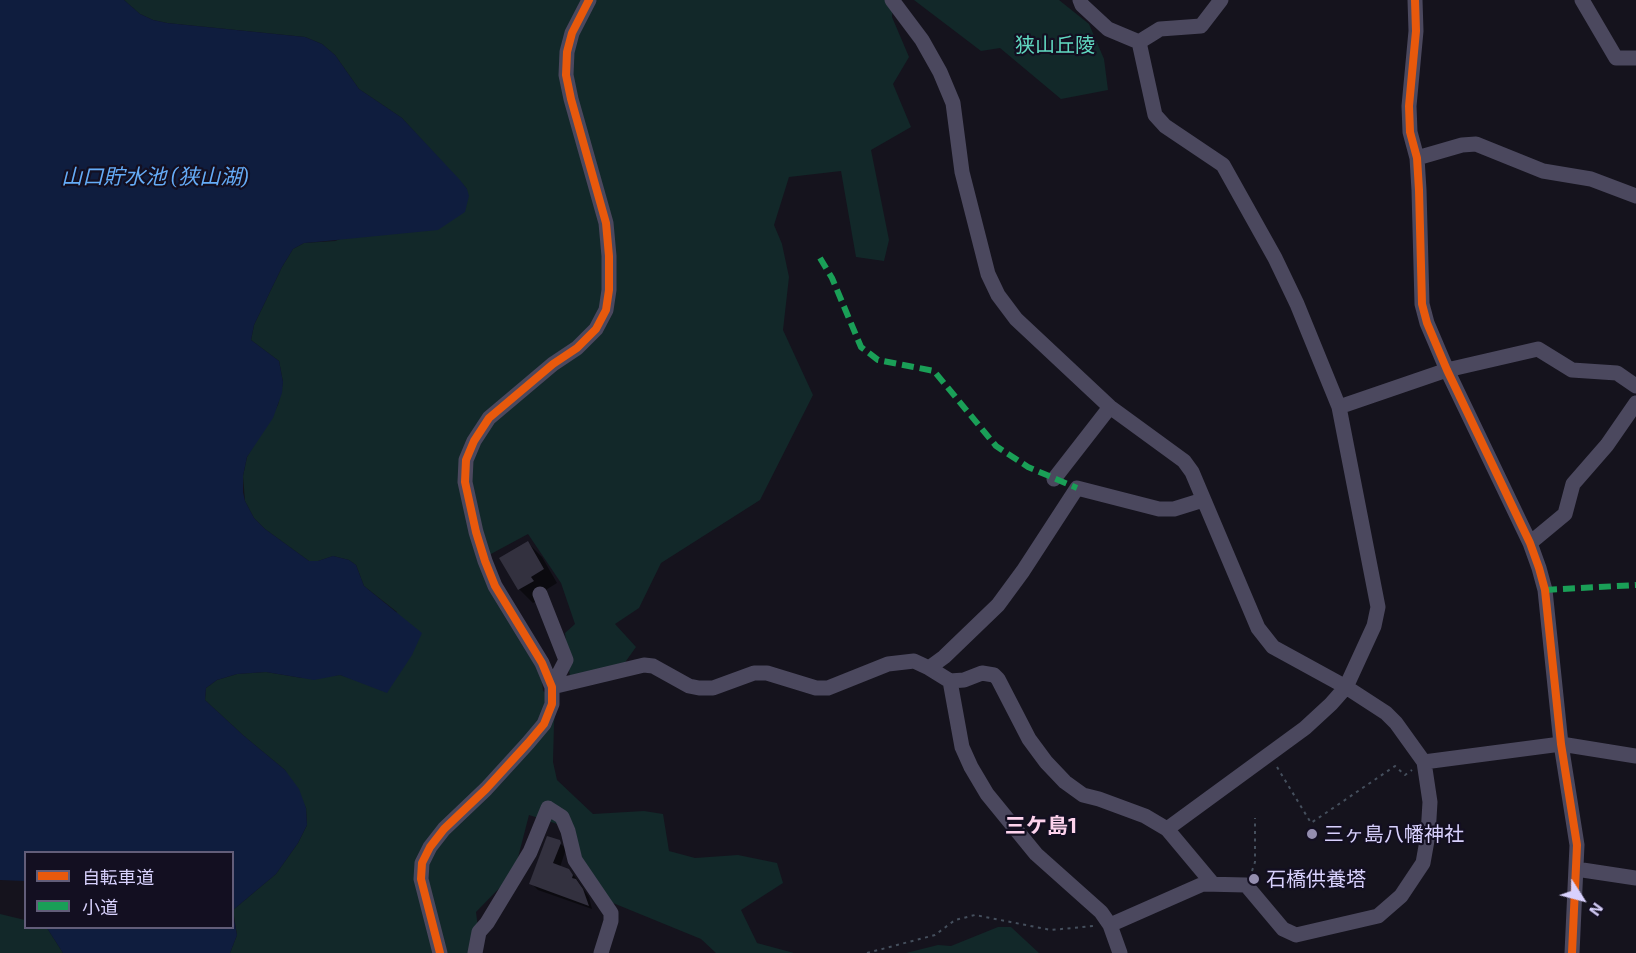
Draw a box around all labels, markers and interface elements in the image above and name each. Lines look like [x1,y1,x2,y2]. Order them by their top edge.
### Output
park label: 狭山丘陵 [1015,33,1095,57]
water label: 山口貯水池 (狭山湖) [61,164,249,190]
district label: 三ケ島1 [1005,813,1077,839]
place label: 三ヶ島八幡神社 [1324,822,1464,846]
marker: 三ヶ島八幡神社 [1305,827,1319,841]
legend [24,851,234,929]
text: 自転車道 [82,866,154,888]
place label: 石橋供養塔 [1266,867,1366,891]
north arrow [1552,869,1612,929]
marker: 石橋供養塔 [1247,872,1261,886]
text: 小道 [82,896,118,918]
text: N [1586,900,1608,920]

